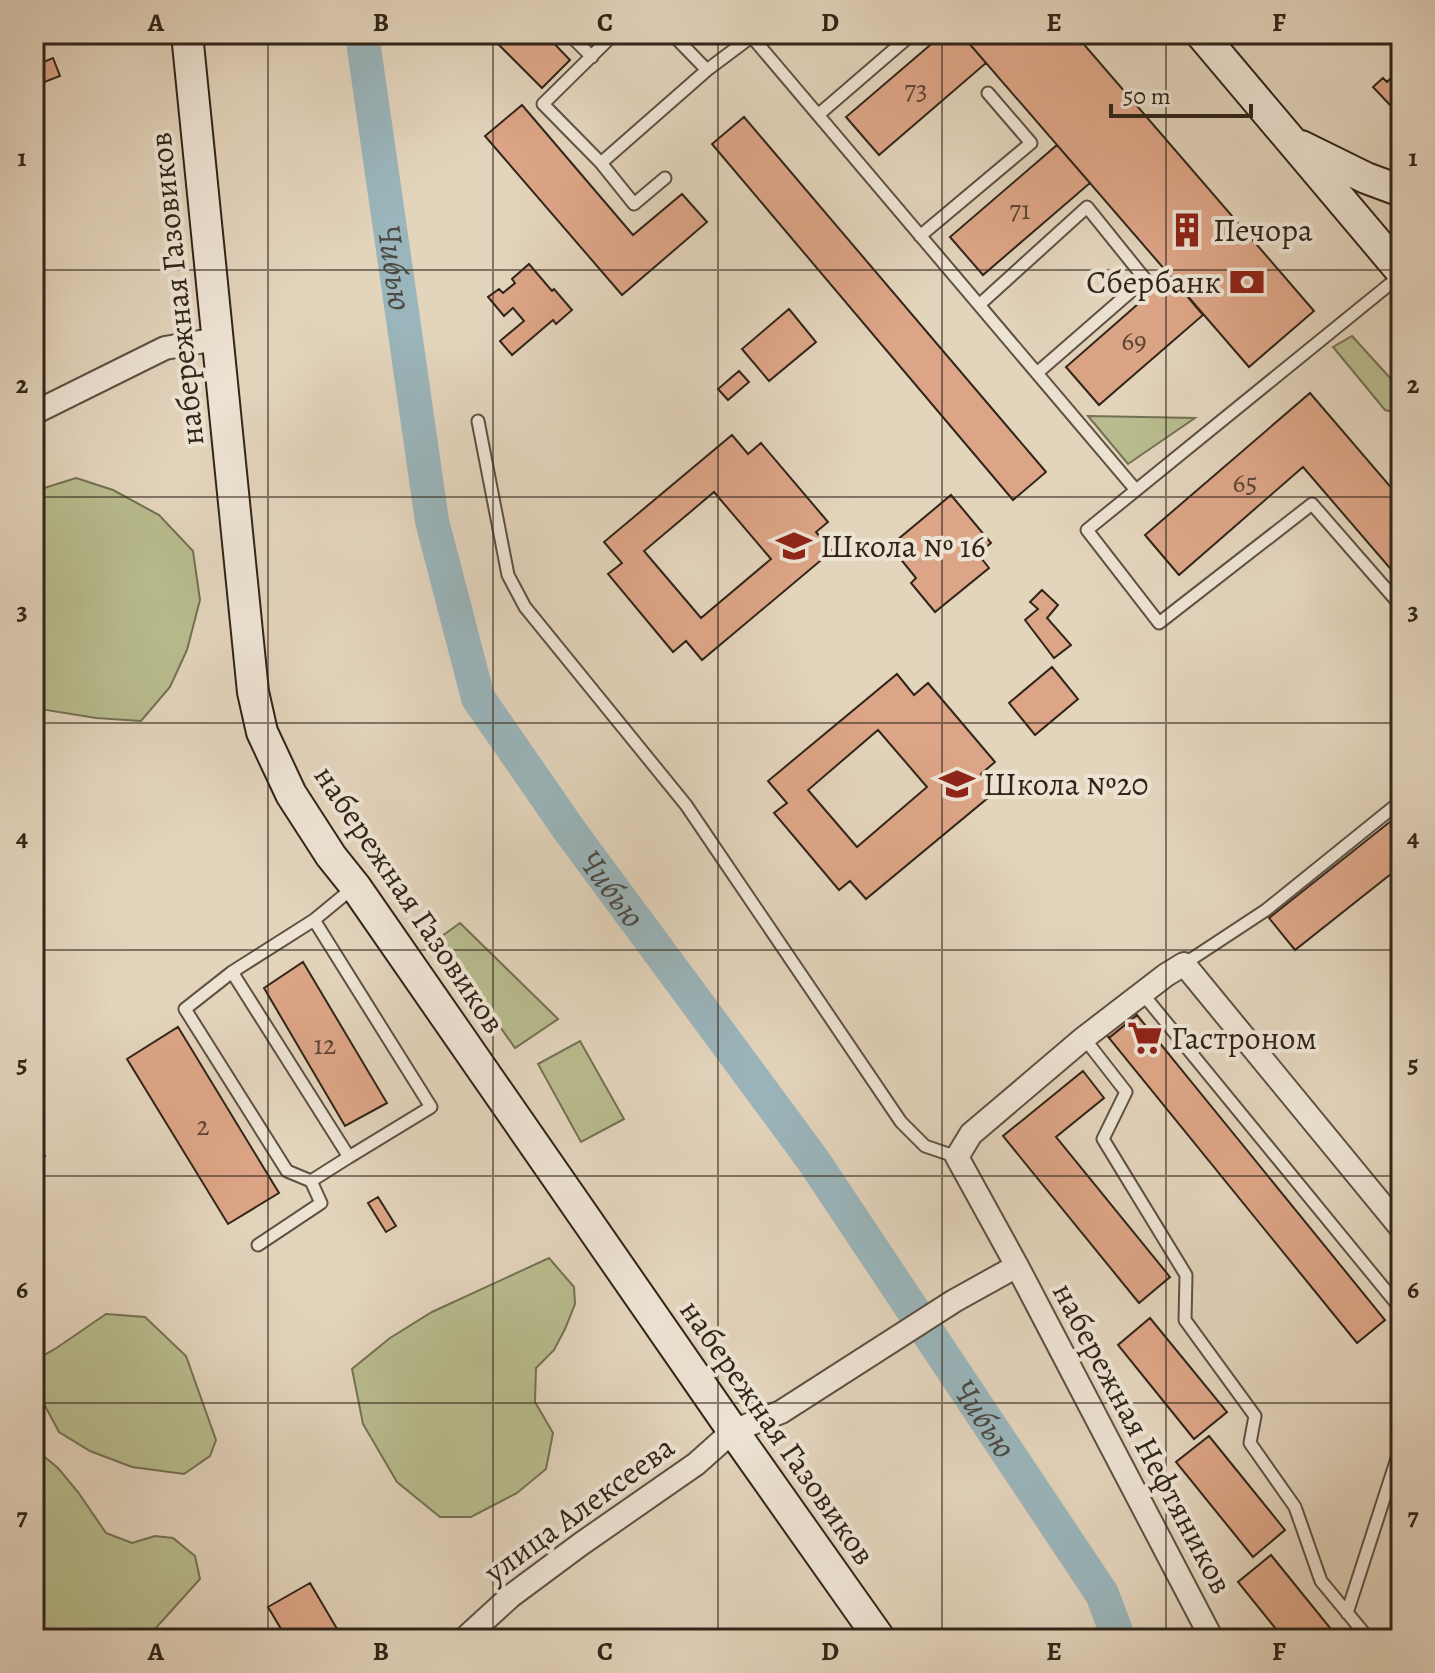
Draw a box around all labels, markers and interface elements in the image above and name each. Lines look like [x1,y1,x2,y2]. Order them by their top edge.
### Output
text: A [147,5,165,40]
text: B [373,5,389,40]
text: C [597,5,613,40]
text: D [821,5,839,40]
text: E [1046,5,1062,40]
text: F [1272,5,1286,40]
scale bar [1111,68,1251,118]
house number: 73 [904,71,928,109]
text: 50 m [1123,80,1171,112]
street label: набережная Газовиков [138,130,214,448]
text: 1 [17,140,27,175]
text: 1 [1408,140,1418,175]
house number: 71 [1009,191,1031,229]
place label: Печора [1213,208,1313,252]
building icon: Печора [1168,211,1206,249]
water label: Чибью [366,222,425,313]
place label: Сбербанк [1086,260,1221,304]
bank icon: Сбербанк [1228,263,1266,301]
house number: 69 [1121,322,1147,360]
text: 2 [16,367,29,402]
text: 2 [1407,367,1420,402]
house number: 65 [1233,464,1257,502]
place label: Школа № 16 [820,524,985,568]
school or university icon: Школа № 16 [775,527,813,565]
text: 3 [16,593,28,628]
text: 3 [1407,593,1419,628]
street label: набережная Газовиков [304,756,516,1042]
place label: Школа №20 [983,762,1149,806]
school or university icon: Школа №20 [938,765,976,803]
text: 4 [16,820,28,855]
text: 4 [1407,820,1419,855]
water label: Чибью [568,840,657,937]
place label: Гастроном [1171,1016,1317,1060]
supermarket icon: Гастроном [1126,1019,1164,1057]
house number: 12 [314,1026,336,1064]
text: 5 [16,1046,28,1081]
text: 5 [1407,1046,1419,1081]
house number: 2 [196,1107,210,1145]
text: 6 [16,1272,28,1307]
text: 6 [1407,1272,1419,1307]
street label: набережная Нефтяников [1042,1275,1244,1601]
street label: набережная Газовиков [670,1291,886,1573]
water label: Чибью [942,1370,1028,1467]
street label: улица Алексеева [474,1425,683,1594]
text: 7 [16,1499,28,1534]
text: 7 [1407,1499,1419,1534]
text: A [147,1634,165,1669]
text: B [373,1634,389,1669]
text: C [597,1634,613,1669]
text: D [821,1634,839,1669]
text: E [1046,1634,1062,1669]
text: F [1272,1634,1286,1669]

